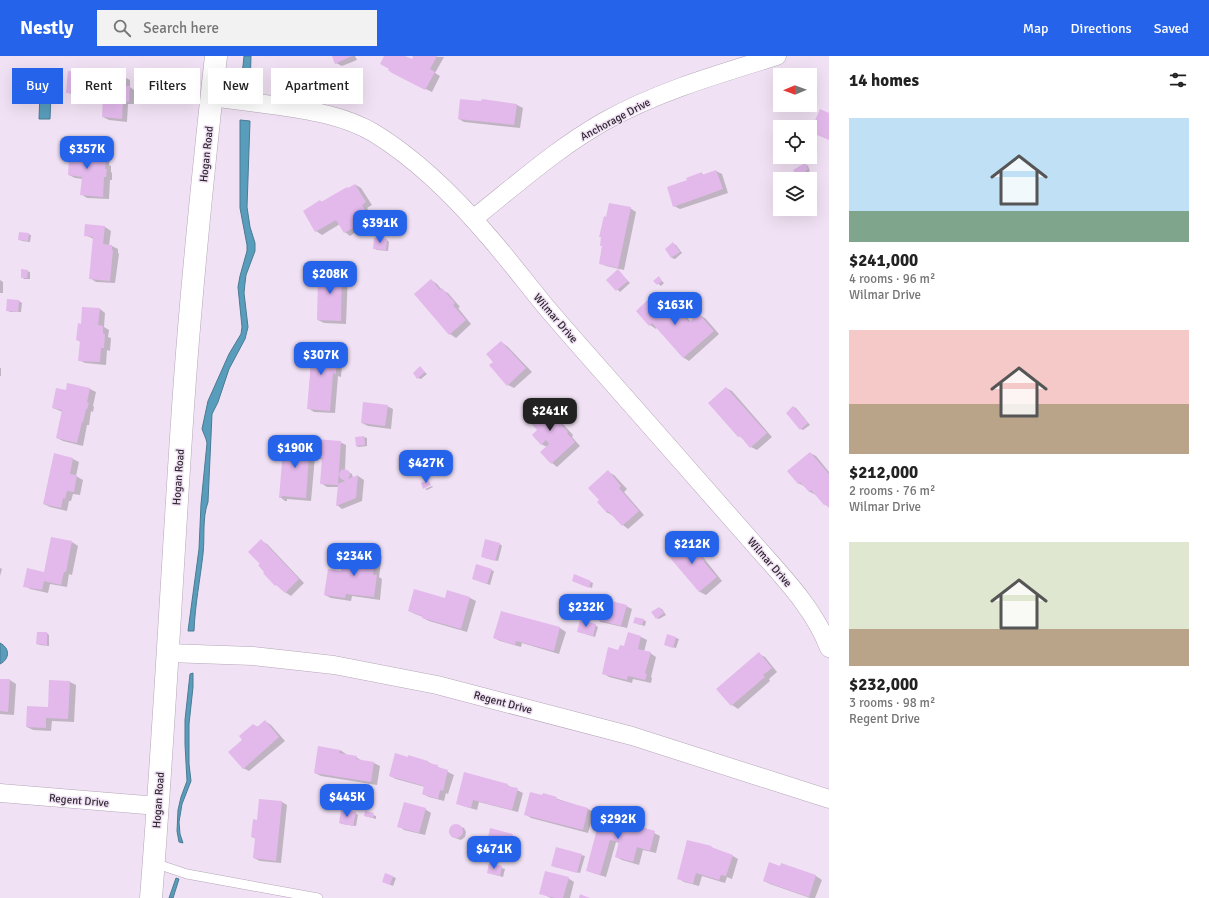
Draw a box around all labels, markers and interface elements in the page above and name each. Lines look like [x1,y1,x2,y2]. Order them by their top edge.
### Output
search box [97,10,377,46]
text: Nestly [20,16,73,40]
icon: search [111,17,133,39]
text: Search here [143,19,219,37]
text: Map [1023,20,1049,37]
text: Directions [1071,20,1132,37]
text: Saved [1154,20,1189,37]
chip: Buy [12,68,63,104]
chip: Rent [71,68,126,104]
chip: Filters [134,68,200,104]
chip: New [208,68,263,104]
chip: Apartment [271,68,363,104]
north arrow [773,68,817,112]
map controls [773,68,817,216]
icon: filters [1167,69,1189,91]
text: 14 homes [849,70,919,91]
street label: Anchorage Drive [578,96,652,143]
button: locate [773,120,817,164]
street label: Hogan Road [197,125,216,183]
pin: $357K [59,136,115,170]
text: $357K [69,141,105,157]
icon: home [983,144,1055,216]
button: layers [773,172,817,216]
pin: $391K [352,210,408,244]
text: $391K [362,215,398,231]
text: $241,000 [849,250,918,271]
pin: $208K [302,261,358,295]
text: $208K [312,266,348,282]
text: 4 rooms · 96 m² [849,271,935,287]
text: Wilmar Drive [849,287,921,303]
street label: Wilmar Drive [531,291,581,346]
pin: $163K [647,292,703,326]
text: $163K [657,297,693,313]
pin: $307K [293,342,349,376]
text: $307K [303,347,339,363]
icon: home [983,356,1055,428]
pin: $241K [522,398,578,432]
text: $241K [532,403,568,419]
pin: $190K [267,435,323,469]
text: $190K [277,440,313,456]
street label: Hogan Road [170,448,187,506]
pin: $427K [398,450,454,484]
text: $427K [408,455,444,471]
text: $212,000 [849,462,918,483]
text: 2 rooms · 76 m² [849,483,935,499]
text: Wilmar Drive [849,499,921,515]
pin: $212K [664,531,720,565]
street label: Wilmar Drive [745,535,795,590]
text: $212K [674,536,710,552]
pin: $234K [326,543,382,577]
text: $234K [336,548,372,564]
icon: home [983,568,1055,640]
pin: $232K [558,594,614,628]
text: $232K [568,599,604,615]
text: $232,000 [849,674,918,695]
street label: Regent Drive [472,688,534,717]
text: 3 rooms · 98 m² [849,695,935,711]
text: Regent Drive [849,711,920,727]
street label: Hogan Road [150,771,167,829]
pin: $445K [319,784,375,818]
text: $445K [329,789,365,805]
street label: Regent Drive [48,791,109,810]
pin: $292K [590,806,646,840]
text: $292K [600,811,636,827]
pin: $471K [466,836,522,870]
text: $471K [476,841,512,857]

